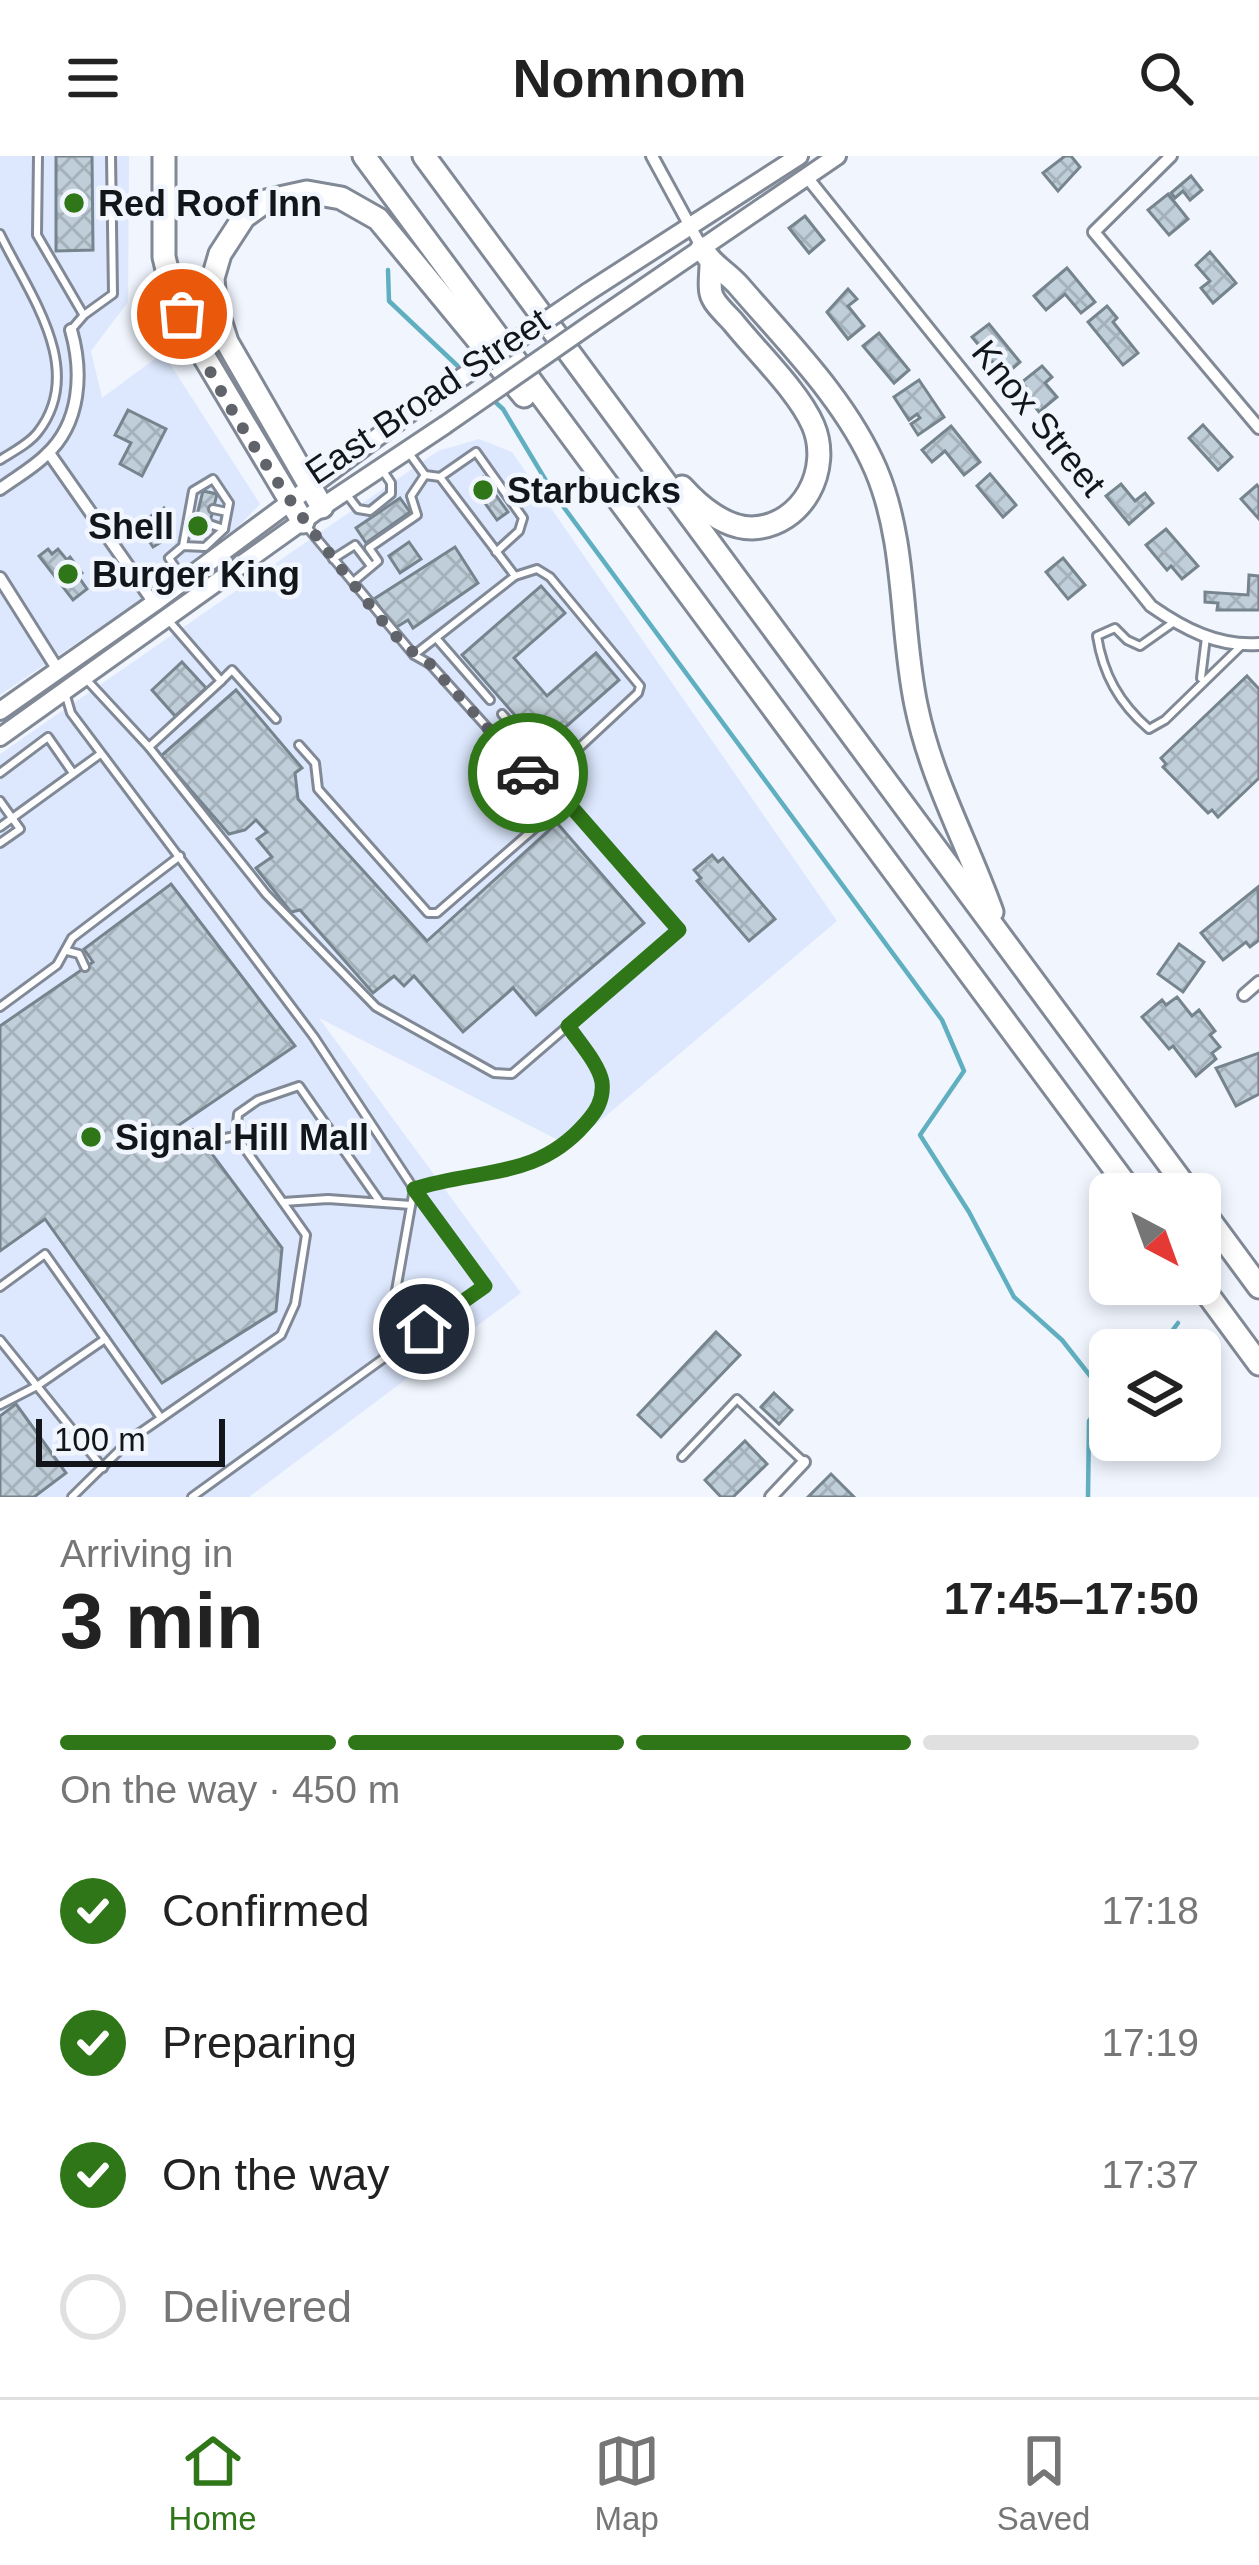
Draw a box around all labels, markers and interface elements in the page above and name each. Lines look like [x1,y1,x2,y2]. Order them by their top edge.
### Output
icon: menu [60,45,126,111]
icon: search [1133,45,1199,111]
text: Nomnom [513,48,746,108]
place label: Red Roof Inn [98,183,322,224]
marker: Red Roof Inn [61,190,87,216]
pin [131,263,233,365]
icon: bag [149,281,215,347]
street label: East Broad Street [298,300,556,492]
street label: Knox Street [964,332,1114,504]
place label: Starbucks [507,470,681,511]
marker: Starbucks [470,477,496,503]
place label: Shell [88,506,174,547]
marker: Shell [185,513,211,539]
place label: Burger King [92,554,300,595]
marker: Burger King [55,561,81,587]
courier [468,713,588,833]
icon: car [495,740,561,806]
place label: Signal Hill Mall [115,1117,369,1158]
marker: Signal Hill Mall [78,1124,104,1150]
north arrow [1089,1173,1221,1305]
map controls [1089,1173,1221,1461]
pin [373,1278,475,1380]
icon: home [391,1296,457,1362]
button: layers [1089,1329,1221,1461]
scale bar [36,1413,225,1466]
text: 100 m [54,1421,146,1458]
text: Arriving in [60,1532,233,1575]
text: 17:45–17:50 [944,1573,1199,1624]
text: 3 min [60,1577,264,1665]
text: On the way · 450 m [60,1768,400,1811]
icon: check [60,1878,126,1944]
text: Confirmed [162,1885,370,1936]
text: 17:18 [1101,1889,1199,1932]
icon: check [60,2010,126,2076]
text: Preparing [162,2017,357,2068]
text: 17:19 [1101,2021,1199,2064]
icon: check [60,2142,126,2208]
text: On the way [162,2149,390,2200]
text: 17:37 [1101,2153,1199,2196]
text: Delivered [162,2281,352,2332]
tab: Home [169,2428,257,2538]
tab: Map [594,2428,660,2538]
tab: Saved [997,2428,1090,2538]

